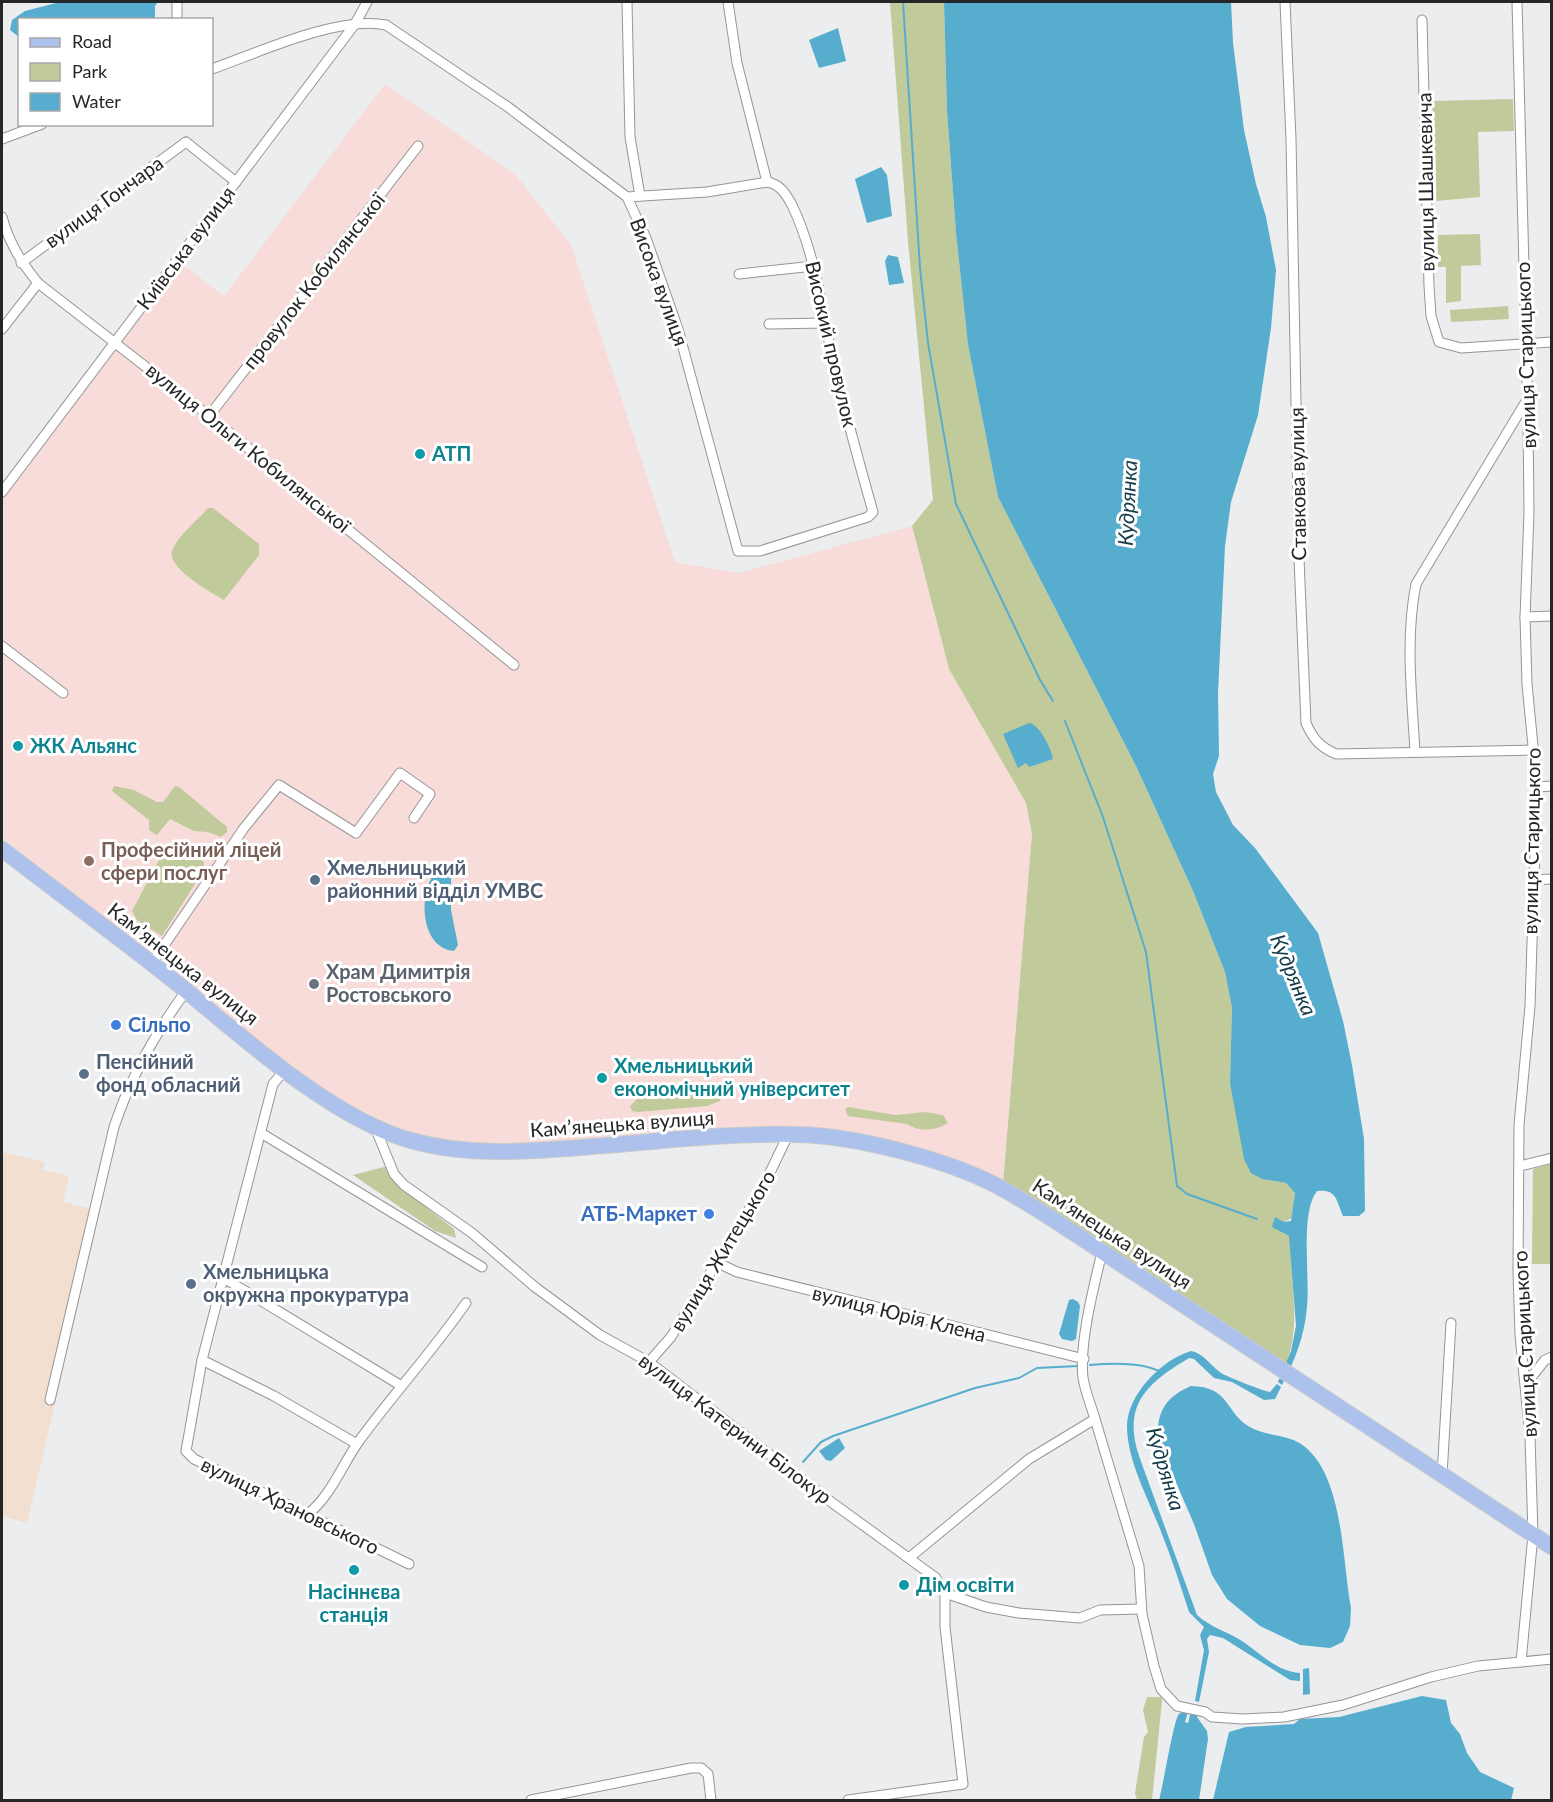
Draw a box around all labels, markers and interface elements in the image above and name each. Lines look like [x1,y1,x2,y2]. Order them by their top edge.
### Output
legend [18,18,213,126]
text: Road [72,30,112,52]
text: Park [72,60,108,82]
text: Water [72,90,121,112]
street label: вулиця Шашкевича [1411,92,1439,272]
street label: вулиця Гончара [39,150,167,252]
street label: Київська вулиця [131,181,239,314]
street label: провулок Кобилянської [237,187,390,373]
street label: Висока вулиця [626,214,694,349]
street label: Високий провулок [801,258,863,430]
street label: вулиця Старицького [1510,261,1540,449]
street label: вулиця Ольги Кобилянської [142,357,357,538]
street label: Ставкова вулиця [1284,407,1310,561]
place label: АТП [431,441,471,465]
marker: АТП [413,447,427,461]
water label: Кудрянка [1112,459,1141,546]
place label: ЖК Альянс [30,733,137,757]
marker: ЖК Альянс [11,739,25,753]
street label: вулиця Старицького [1517,747,1545,935]
place label: Професійний ліцей сфери послуг [101,837,281,884]
marker: Професійний ліцей сфери послуг [82,854,96,868]
place label: Хмельницький районний відділ УМВС [327,855,543,902]
marker: Хмельницький районний відділ УМВС [308,873,322,887]
street label: Камʼянецька вулиця [104,897,264,1029]
water label: Кудрянка [1266,930,1323,1019]
place label: Храм Димитрія Ростовського [326,959,470,1006]
marker: Храм Димитрія Ростовського [307,977,321,991]
place label: Сільпо [128,1012,191,1036]
marker: Сільпо [109,1018,123,1032]
place label: Пенсійний фонд обласний [96,1049,241,1096]
place label: Хмельницький економічний університет [614,1053,851,1100]
marker: Пенсійний фонд обласний [77,1067,91,1081]
marker: Хмельницький економічний університет [595,1071,609,1085]
street label: Камʼянецька вулиця [529,1105,715,1141]
street label: вулиця Житецького [665,1166,780,1335]
street label: Камʼянецька вулиця [1029,1173,1196,1293]
place label: АТБ-Маркет [580,1201,698,1225]
marker: АТБ-Маркет [702,1207,716,1221]
street label: вулиця Старицького [1507,1250,1541,1438]
place label: Хмельницька окружна прокуратура [203,1259,409,1306]
marker: Хмельницька окружна прокуратура [184,1277,198,1291]
street label: вулиця Юрія Клена [810,1280,988,1346]
street label: вулиця Катерини Білокур [634,1348,837,1509]
water label: Кудрянка [1142,1424,1191,1513]
street label: вулиця Храновського [197,1452,383,1559]
marker: Насіннєва станція [347,1563,361,1577]
place label: Дім освіти [916,1572,1014,1596]
marker: Дім освіти [897,1578,911,1592]
place label: Насіннєва станція [308,1579,400,1626]

